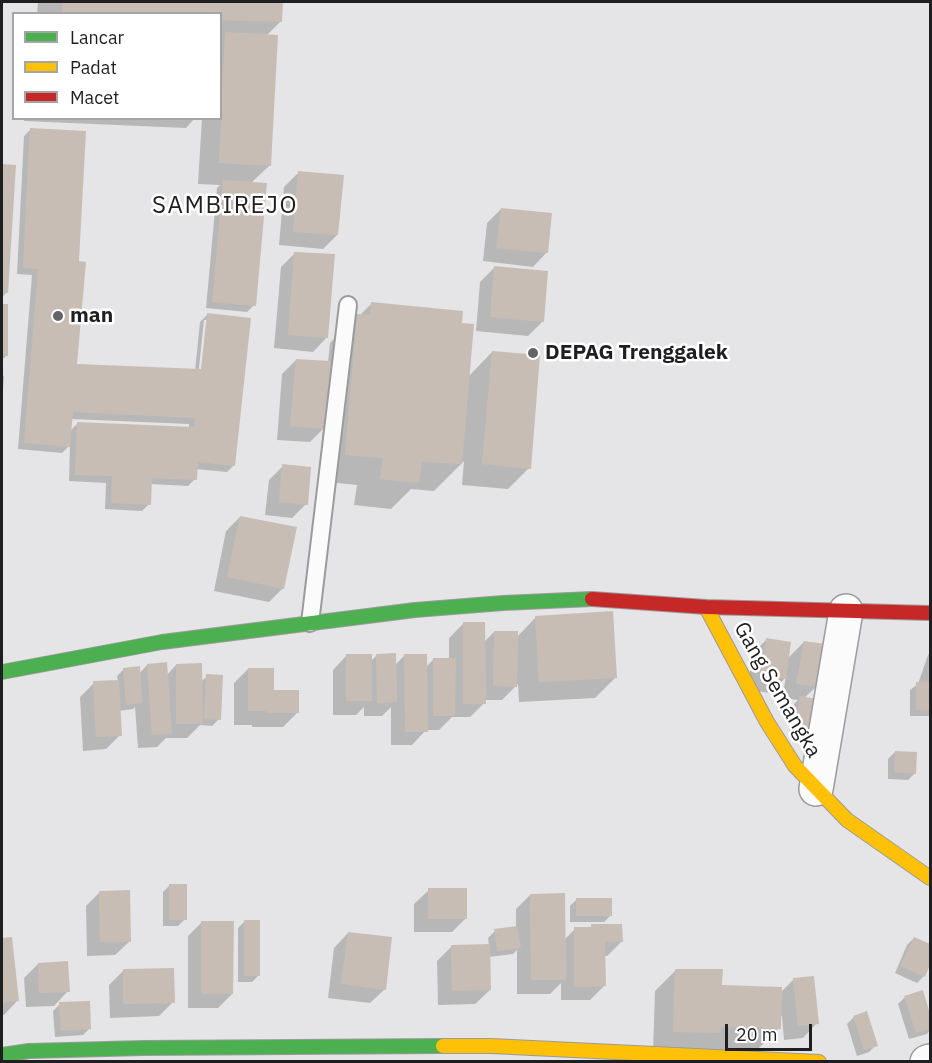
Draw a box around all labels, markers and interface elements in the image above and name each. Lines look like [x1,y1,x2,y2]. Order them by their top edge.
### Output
legend [12,12,222,120]
text: Lancar [70,26,124,49]
text: Padat [70,56,117,79]
text: Macet [70,86,119,109]
district label: SAMBIREJO [152,192,298,220]
place label: man [70,303,113,329]
marker: man [51,309,65,323]
place label: DEPAG Trenggalek [545,340,728,366]
marker: DEPAG Trenggalek [526,346,540,360]
street label: Gang Semangka [728,618,826,762]
scale bar [728,1012,815,1050]
text: 20 m [736,1023,778,1046]

